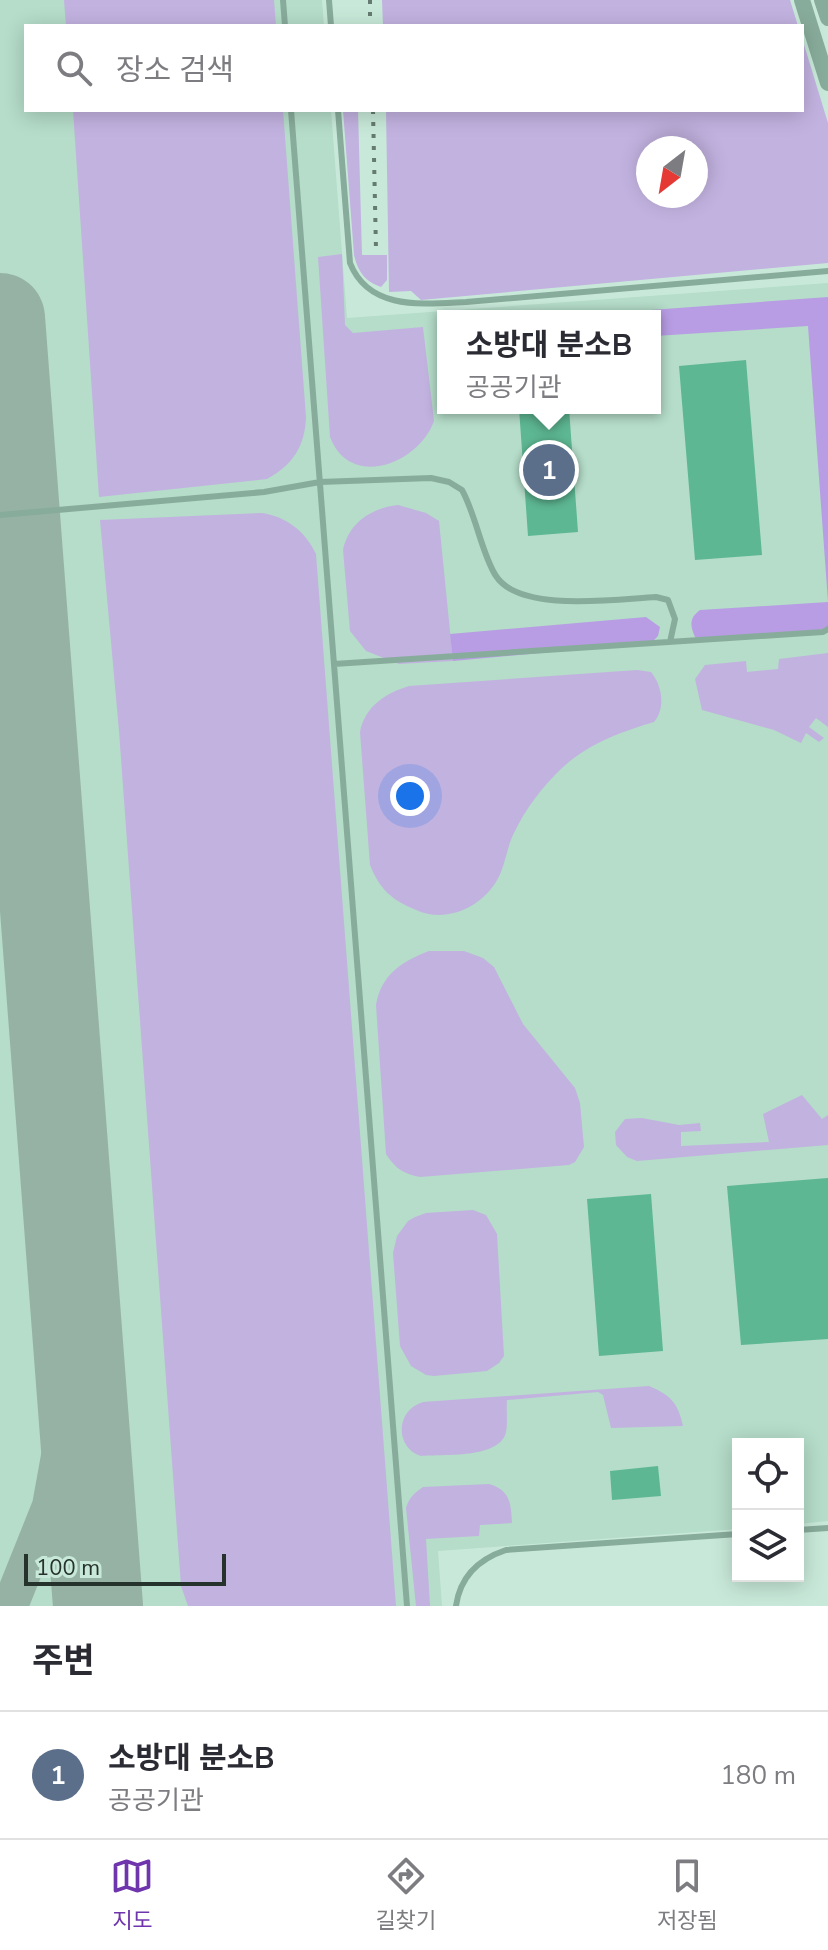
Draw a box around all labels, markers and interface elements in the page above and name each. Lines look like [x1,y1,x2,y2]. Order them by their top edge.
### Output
search box [24,24,804,112]
icon: search [52,46,96,90]
text: 장소 검색 [116,50,234,91]
north arrow [636,136,708,208]
popup [437,310,661,414]
text: 소방대 분소B [466,325,632,366]
text: 공공기관 [466,370,561,405]
pin: 1 [523,440,575,500]
your location [390,776,430,816]
map controls [732,1438,804,1582]
button: locate [732,1438,804,1510]
button: layers [732,1510,804,1582]
scale bar [24,1550,226,1586]
text: 100 m [36,1553,100,1583]
text: 주변 [32,1638,95,1684]
text: 소방대 분소B [108,1738,275,1779]
text: 1 [50,1758,66,1793]
text: 180 m [720,1758,796,1793]
text: 공공기관 [108,1783,204,1818]
tab: 지도 [110,1854,154,1936]
tab: 길찾기 [375,1854,436,1936]
tab: 저장됨 [657,1854,718,1936]

